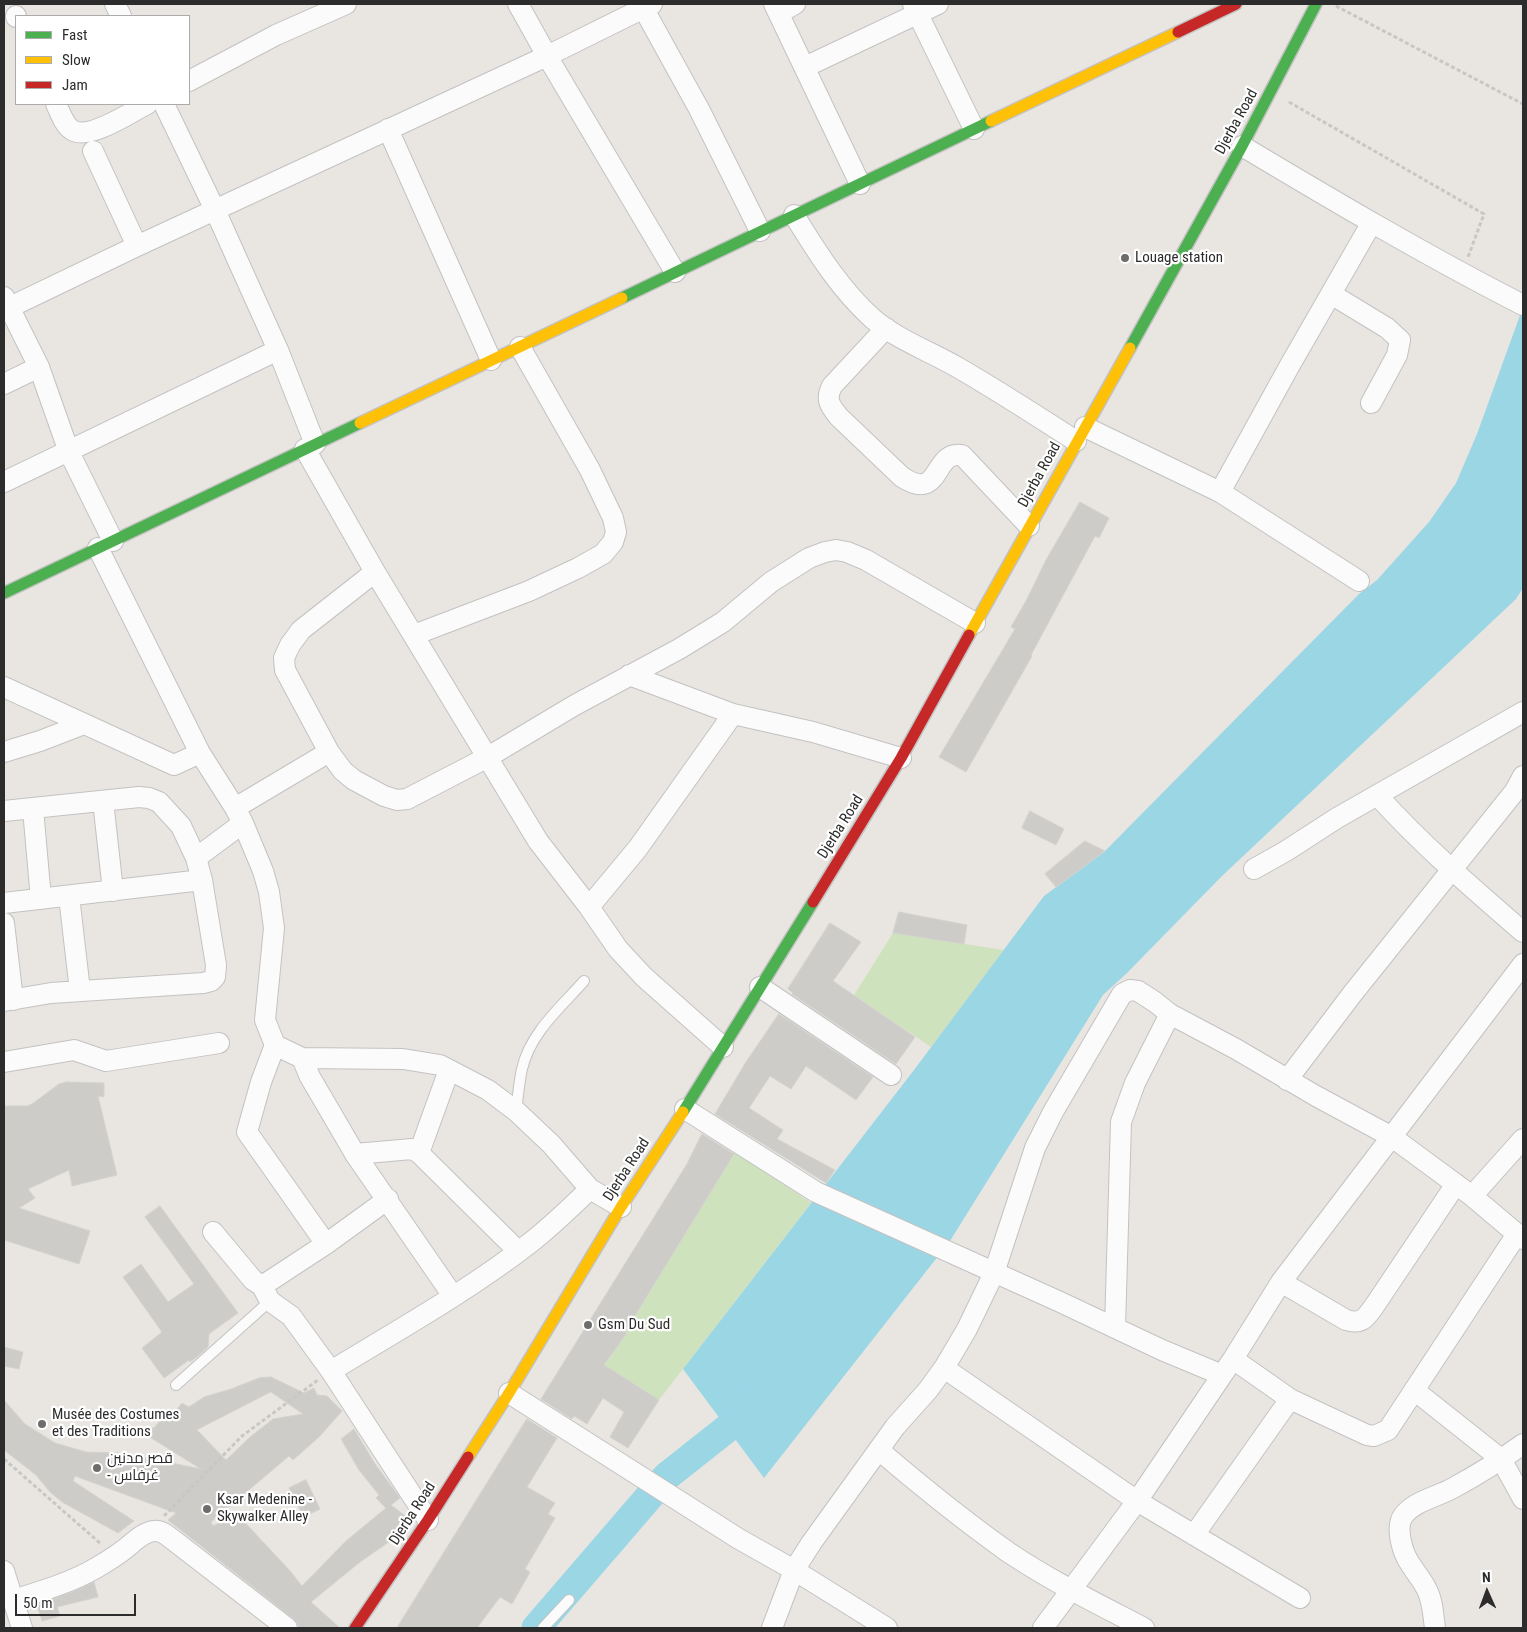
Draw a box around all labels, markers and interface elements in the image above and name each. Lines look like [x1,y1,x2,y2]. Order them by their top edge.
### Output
legend [15,15,190,105]
text: Fast [62,26,87,44]
text: Slow [62,51,91,69]
text: Jam [62,76,88,94]
street label: Djerba Road [1212,86,1262,158]
place label: Louage station [1135,249,1223,267]
marker: Louage station [1119,252,1131,264]
street label: Djerba Road [1015,439,1065,511]
street label: Djerba Road [814,792,868,862]
street label: Djerba Road [600,1135,654,1205]
place label: Gsm Du Sud [598,1316,670,1334]
marker: Gsm Du Sud [582,1319,594,1331]
place label: Musée des Costumes et des Traditions [52,1406,179,1441]
marker: Musée des Costumes et des Traditions [36,1418,48,1430]
place label: قصر مدنين - غرفاس [107,1450,173,1485]
marker: قصر مدنين - غرفاس [91,1462,103,1474]
street label: Djerba Road [386,1479,440,1549]
place label: Ksar Medenine - Skywalker Alley [217,1491,312,1526]
marker: Ksar Medenine - Skywalker Alley [201,1503,213,1515]
north arrow [1462,1567,1512,1617]
text: N [1482,1569,1491,1585]
scale bar [18,1584,139,1616]
text: 50 m [23,1594,53,1612]

